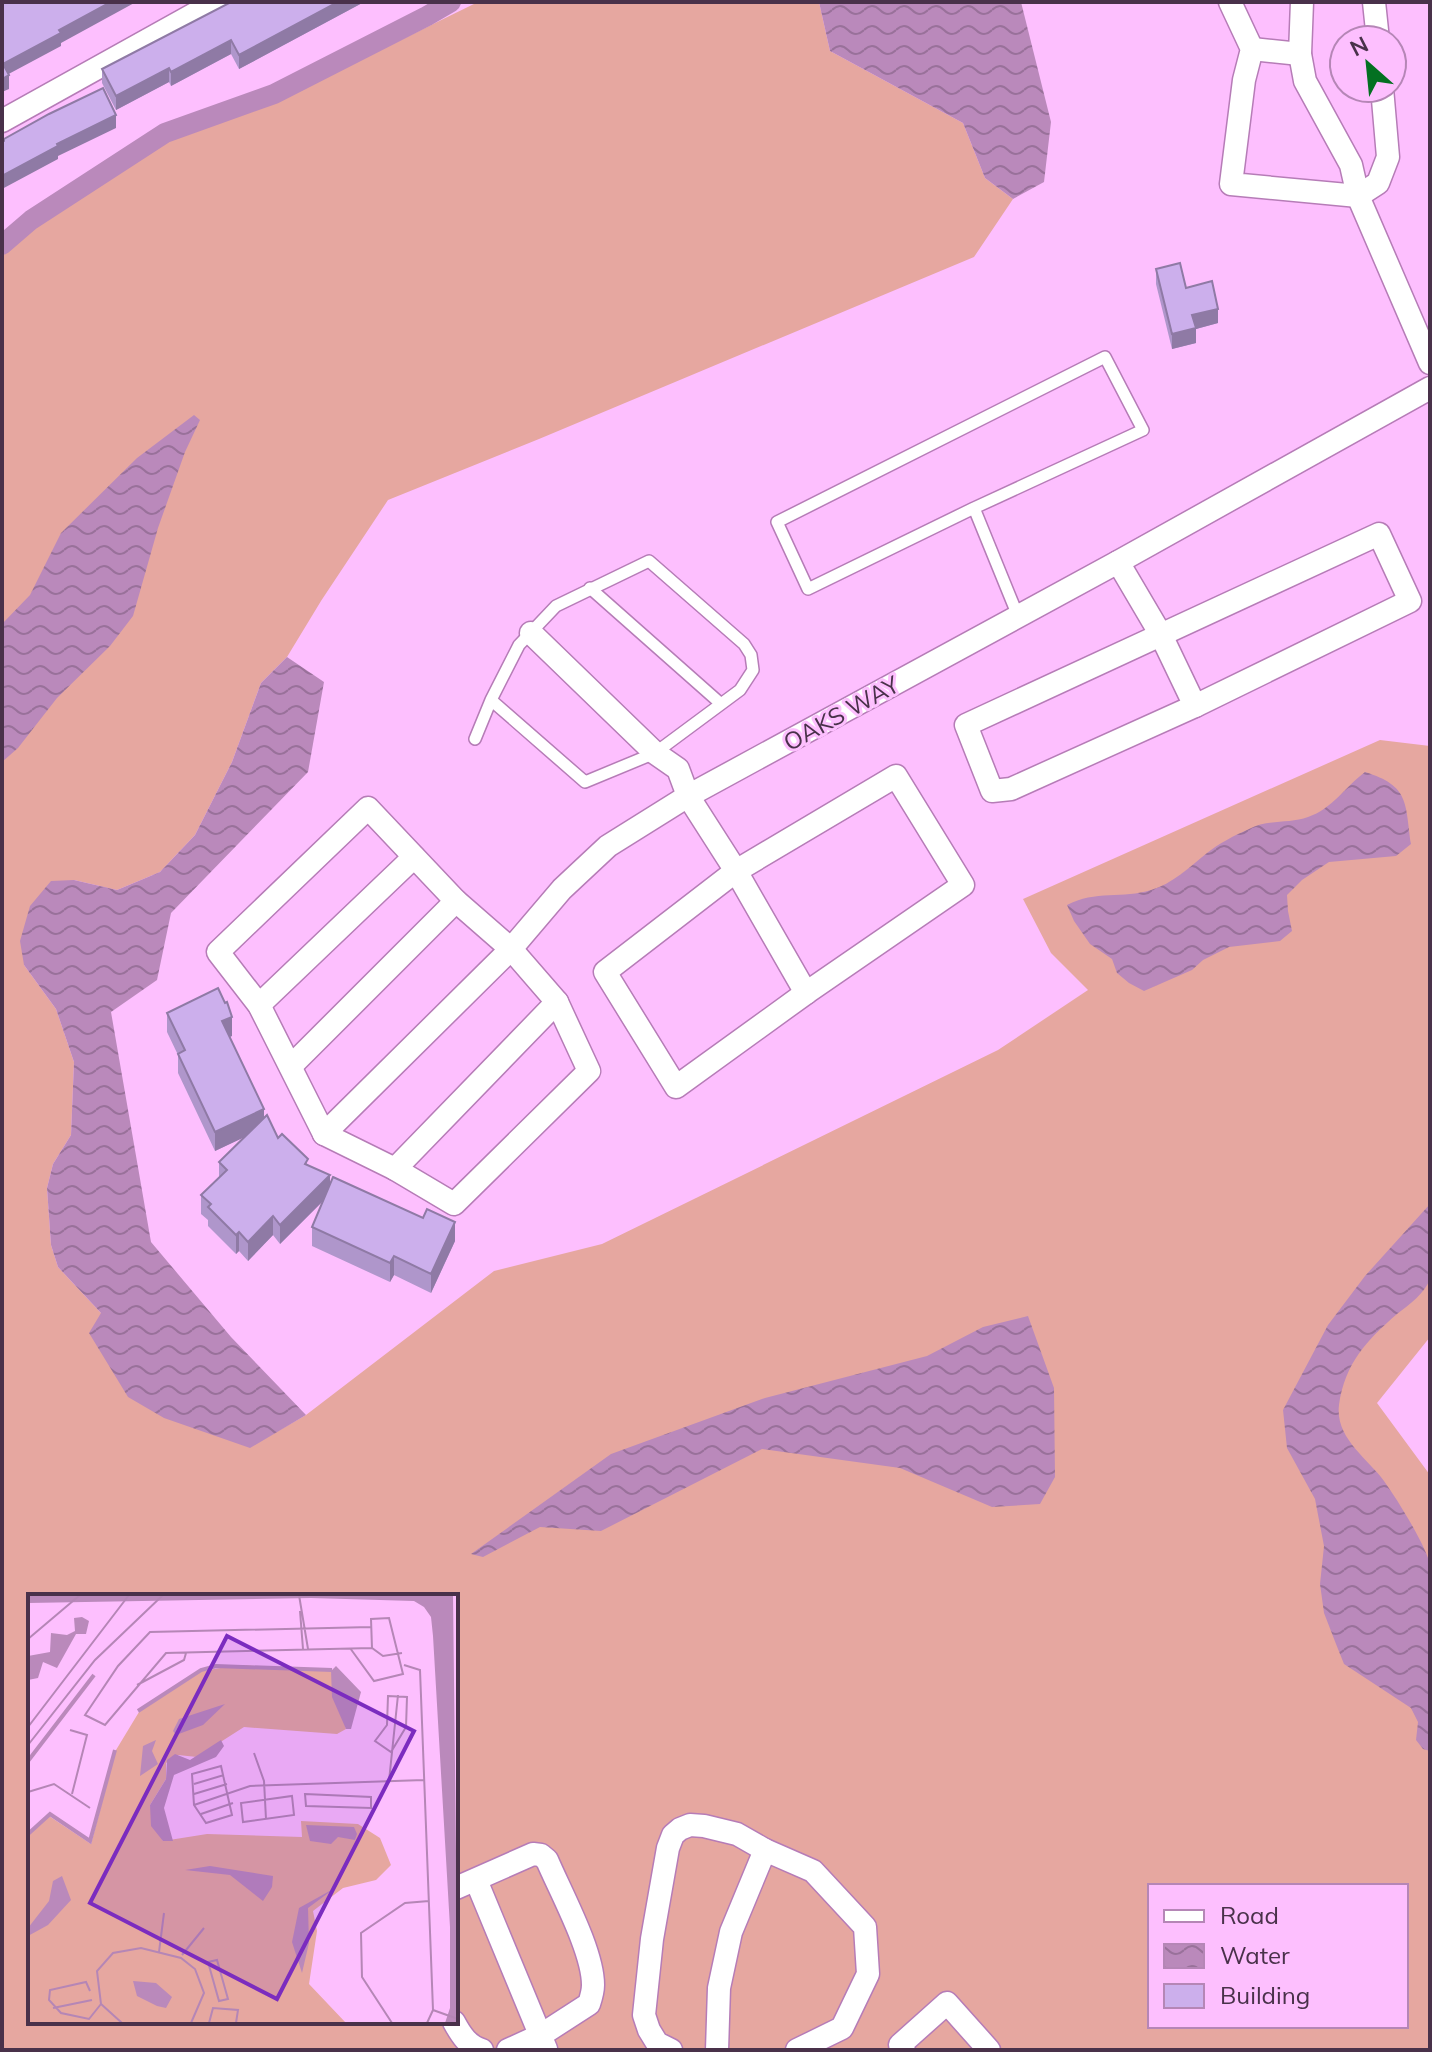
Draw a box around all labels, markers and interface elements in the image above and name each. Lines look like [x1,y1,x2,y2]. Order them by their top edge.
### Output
north arrow [1328,24,1408,104]
text: N [1345,30,1373,62]
street label: OAKS WAY [778,669,904,757]
inset map [28,1594,458,2024]
legend [1148,1884,1408,2028]
text: Road [1220,1900,1279,1930]
text: Water [1220,1940,1290,1970]
text: Building [1220,1980,1310,2010]

